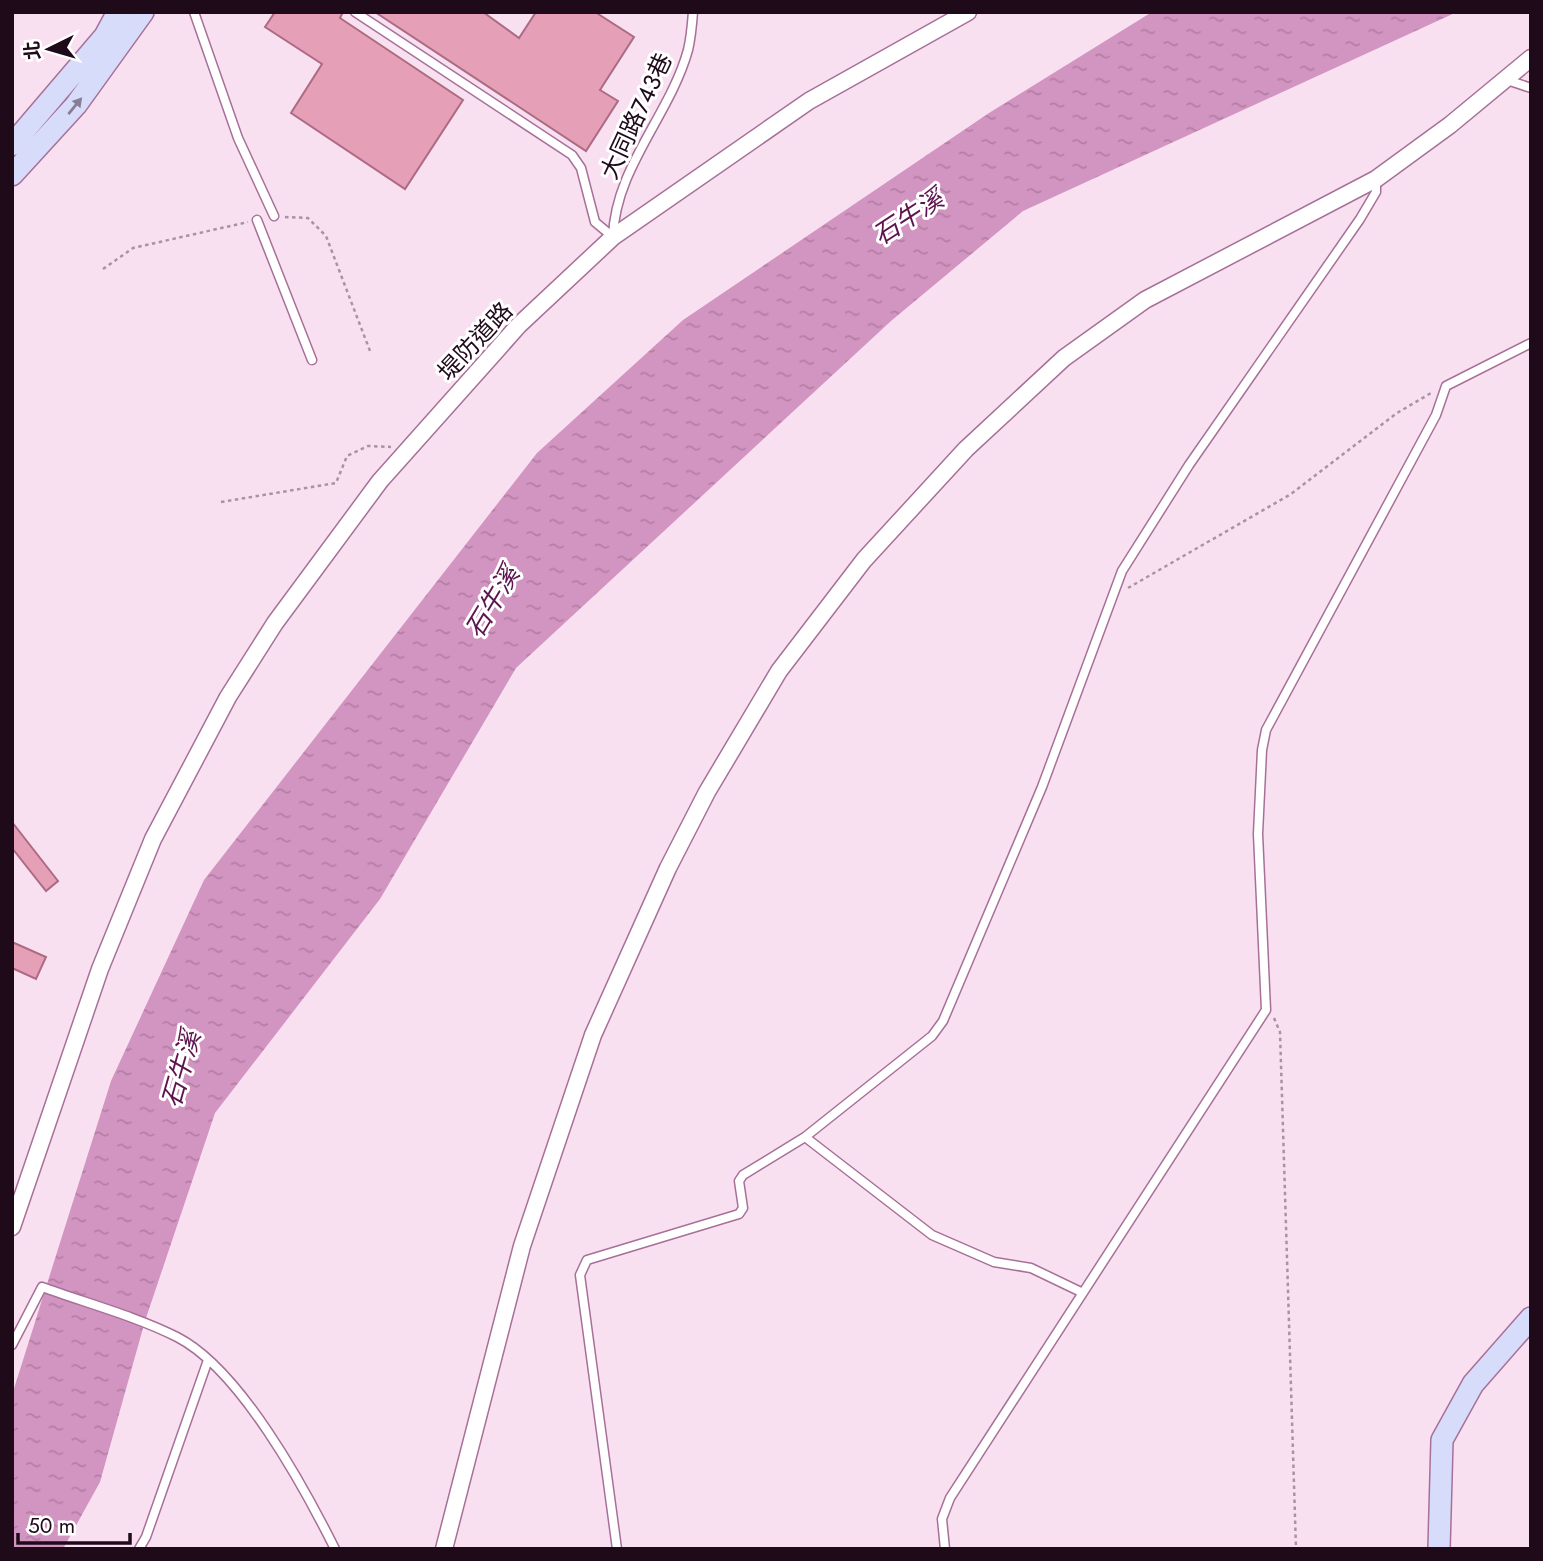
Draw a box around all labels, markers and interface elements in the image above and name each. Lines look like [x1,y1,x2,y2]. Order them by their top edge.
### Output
north arrow [14,14,84,84]
text: 北 [18,40,47,61]
street label: 大同路743巷 [591,47,681,185]
one-way arrow [67,98,82,116]
water label: 石牛溪 [865,178,954,254]
street label: 堤防道路 [429,294,521,388]
water label: 石牛溪 [456,555,530,645]
water label: 石牛溪 [152,1022,211,1112]
scale bar [18,1502,130,1546]
text: 50 m [28,1511,75,1541]

